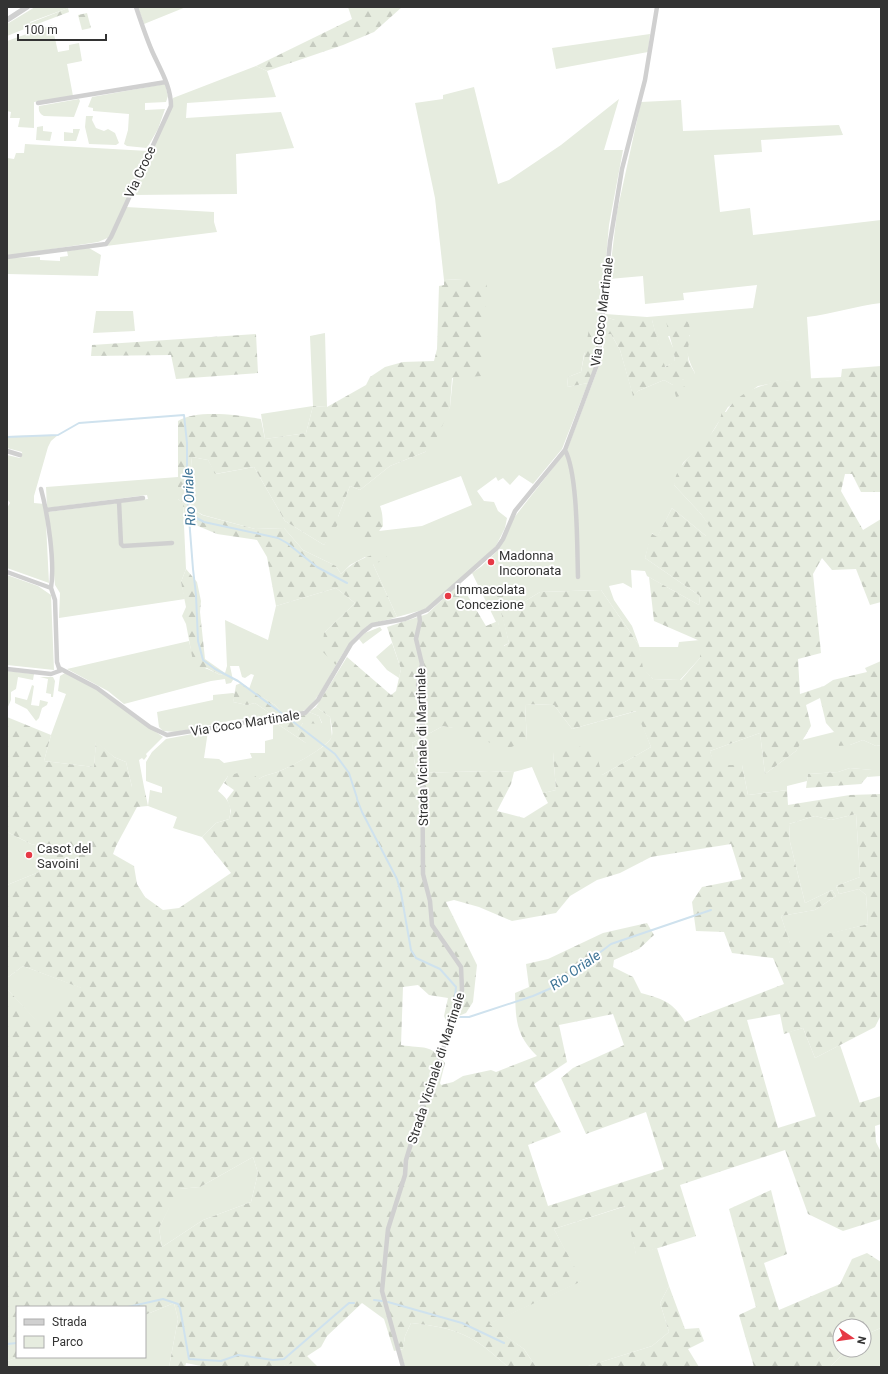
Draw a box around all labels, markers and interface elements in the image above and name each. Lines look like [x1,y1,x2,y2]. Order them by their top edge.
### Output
scale bar [18,16,106,42]
text: 100 m [24,23,58,37]
street label: Via Croce [121,144,159,200]
street label: Via Coco Martinale [588,256,616,367]
water label: Rio Oriale [179,468,199,526]
place label: Madonna Incoronata [499,548,561,578]
marker: Madonna Incoronata [486,557,496,567]
place label: Immacolata Concezione [456,582,525,612]
marker: Immacolata Concezione [443,591,453,601]
street label: Strada Vicinale di Martinale [413,668,431,826]
street label: Via Coco Martinale [190,707,301,739]
place label: Casot del Savoini [37,841,92,871]
marker: Casot del Savoini [24,850,34,860]
water label: Rio Oriale [547,947,603,993]
street label: Strada Vicinale di Martinale [404,990,468,1146]
legend [16,1306,146,1358]
text: Strada [52,1315,87,1329]
north arrow [832,1318,872,1358]
text: Parco [52,1335,83,1349]
text: N [854,1335,868,1346]

